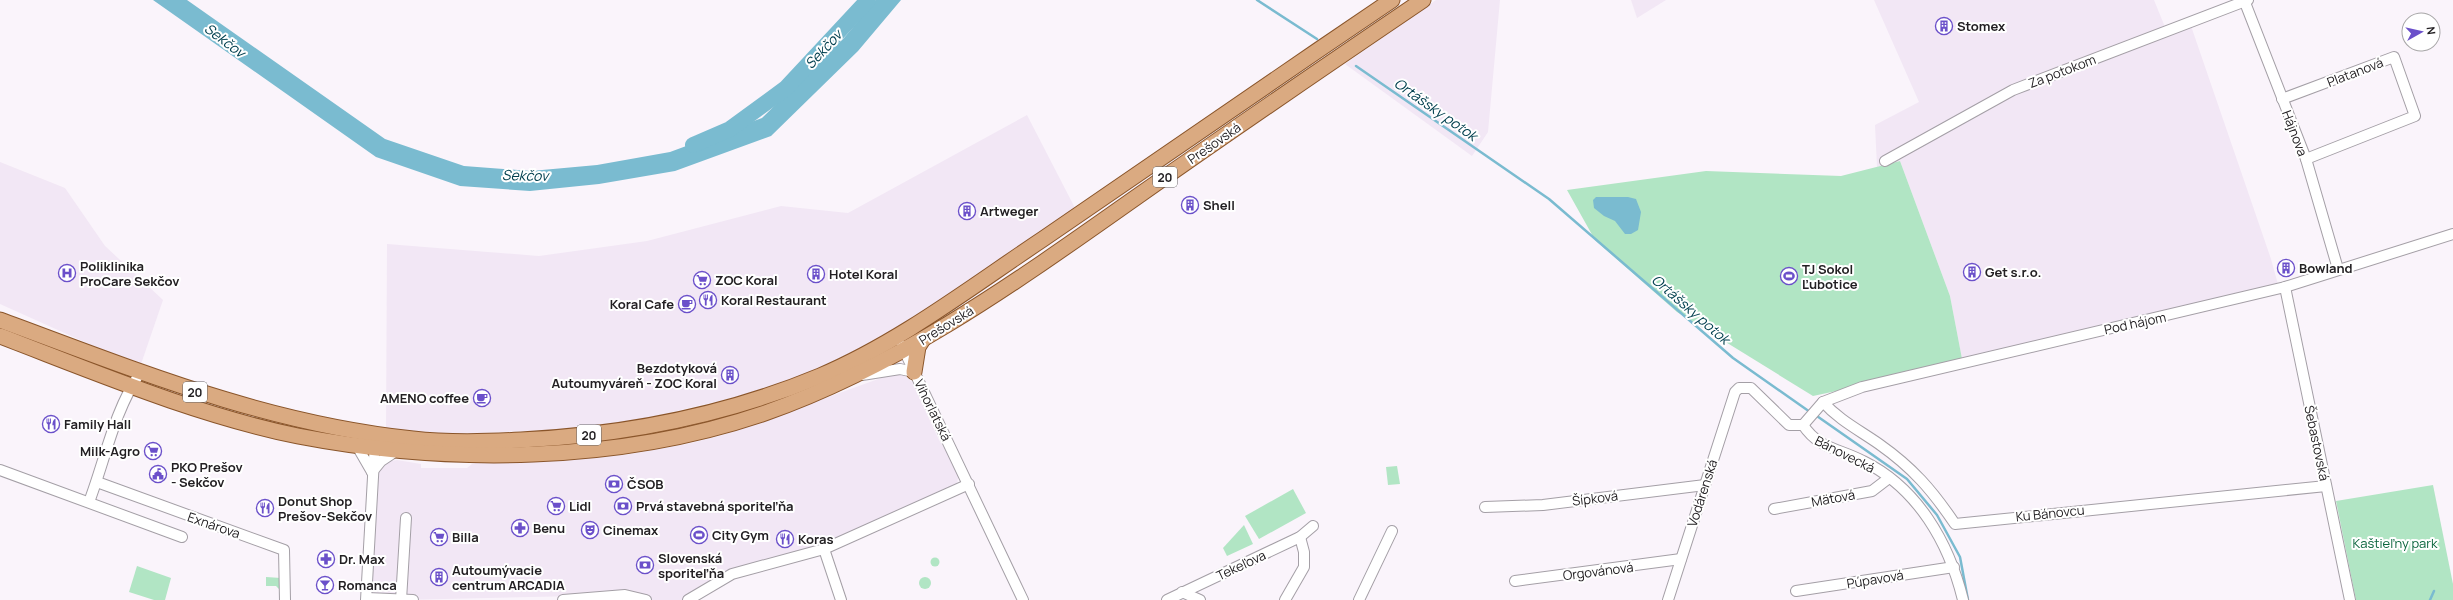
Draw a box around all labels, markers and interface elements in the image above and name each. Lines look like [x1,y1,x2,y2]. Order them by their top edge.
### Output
north arrow [2401,12,2441,52]
building icon: Stomex [1934,16,1954,36]
place label: Stomex [1957,17,2006,35]
water label: Sekčov [201,18,251,63]
water label: Sekčov [800,24,847,72]
text: N [2423,26,2439,36]
street label: Za potokom [2026,50,2098,92]
street label: Platanová [2324,53,2386,91]
water label: Ortášsky potok [1391,73,1483,146]
street label: Hájnova [2278,107,2312,159]
street label: Prešovská [1184,118,1244,168]
water label: Sekčov [502,165,550,185]
road number: 20 [1153,167,1177,187]
building icon: Shell [1180,195,1200,215]
place label: Shell [1203,196,1235,214]
building icon: Artweger [957,201,977,221]
place label: Artweger [980,202,1039,220]
place label: Poliklinika ProCare Sekčov [80,257,179,290]
building icon: Bowland [2276,258,2296,278]
place label: Bowland [2299,259,2353,277]
place label: TJ Sokol Ľubotice [1802,260,1858,293]
building icon: Get s.r.o. [1962,262,1982,282]
hospital icon: Poliklinika ProCare Sekčov [57,263,77,283]
place label: Get s.r.o. [1985,263,2041,281]
building icon: Hotel Koral [806,264,826,284]
place label: Hotel Koral [829,265,898,283]
sports icon: TJ Sokol Ľubotice [1779,266,1799,286]
supermarket icon: ZOC Koral [692,270,712,290]
water label: Ortášsky potok [1648,270,1736,350]
place label: ZOC Koral [715,271,778,289]
restaurant icon: Koral Restaurant [698,290,718,310]
place label: Koral Restaurant [721,291,827,309]
cafe icon: Koral Cafe [677,294,697,314]
place label: Koral Cafe [610,295,674,313]
street label: Prešovská [915,301,977,349]
street label: Pod hájom [2102,308,2168,338]
place label: Bezdotyková Autoumyváreň - ZOC Koral [551,359,717,392]
building icon: Bezdotyková Autoumyváreň - ZOC Koral [720,365,740,385]
street label: Vihorlatská [910,376,956,444]
road number: 20 [183,382,207,402]
cafe icon: AMENO coffee [472,388,492,408]
place label: AMENO coffee [380,389,469,407]
street label: Šebastovská [2300,404,2334,482]
restaurant icon: Family Hall [41,414,61,434]
place label: Family Hall [64,415,131,433]
road number: 20 [577,425,601,445]
street label: Bánovecká [1812,431,1878,477]
supermarket icon: Milk-Agro [143,441,163,461]
place label: Milk-Agro [80,442,140,460]
street label: Vodárenská [1683,457,1721,529]
place label: PKO Prešov - Sekčov [171,458,243,491]
public building icon: PKO Prešov - Sekčov [148,464,168,484]
bank icon: ČSOB [604,474,624,494]
place label: ČSOB [627,475,664,493]
street label: Mätová [1810,485,1856,511]
street label: Šípková [1571,486,1619,510]
place label: Donut Shop Prešov-Sekčov [278,492,372,525]
supermarket icon: Lidl [546,496,566,516]
bank icon: Prvá stavebná sporiteľňa [613,496,633,516]
place label: Lidl [569,497,591,515]
place label: Prvá stavebná sporiteľňa [636,497,794,515]
restaurant icon: Donut Shop Prešov-Sekčov [255,498,275,518]
street label: Ku Bánovcu [2015,500,2085,526]
street label: Exnárova [185,508,243,542]
pharmacy icon: Benu [510,518,530,538]
place label: Benu [533,519,565,537]
theatre icon: Cinemax [580,520,600,540]
place label: Cinemax [603,521,659,539]
sports icon: City Gym [689,525,709,545]
place label: City Gym [712,526,769,544]
supermarket icon: Billa [429,527,449,547]
place label: Billa [452,528,479,546]
restaurant icon: Koras [775,529,795,549]
place label: Koras [798,530,833,548]
park label: Kaštieľny park [2353,534,2438,552]
street label: Tekeľova [1213,546,1269,584]
pharmacy icon: Dr. Max [316,549,336,569]
place label: Slovenská sporiteľňa [658,549,724,582]
place label: Dr. Max [339,550,385,568]
bank icon: Slovenská sporiteľňa [635,555,655,575]
street label: Orgovánová [1562,558,1634,584]
place label: Autoumývacie centrum ARCADIA [452,561,565,594]
street label: Púpavová [1845,566,1905,592]
building icon: Autoumývacie centrum ARCADIA [429,567,449,587]
bar icon: Romanca [315,575,335,595]
place label: Romanca [338,576,397,594]

